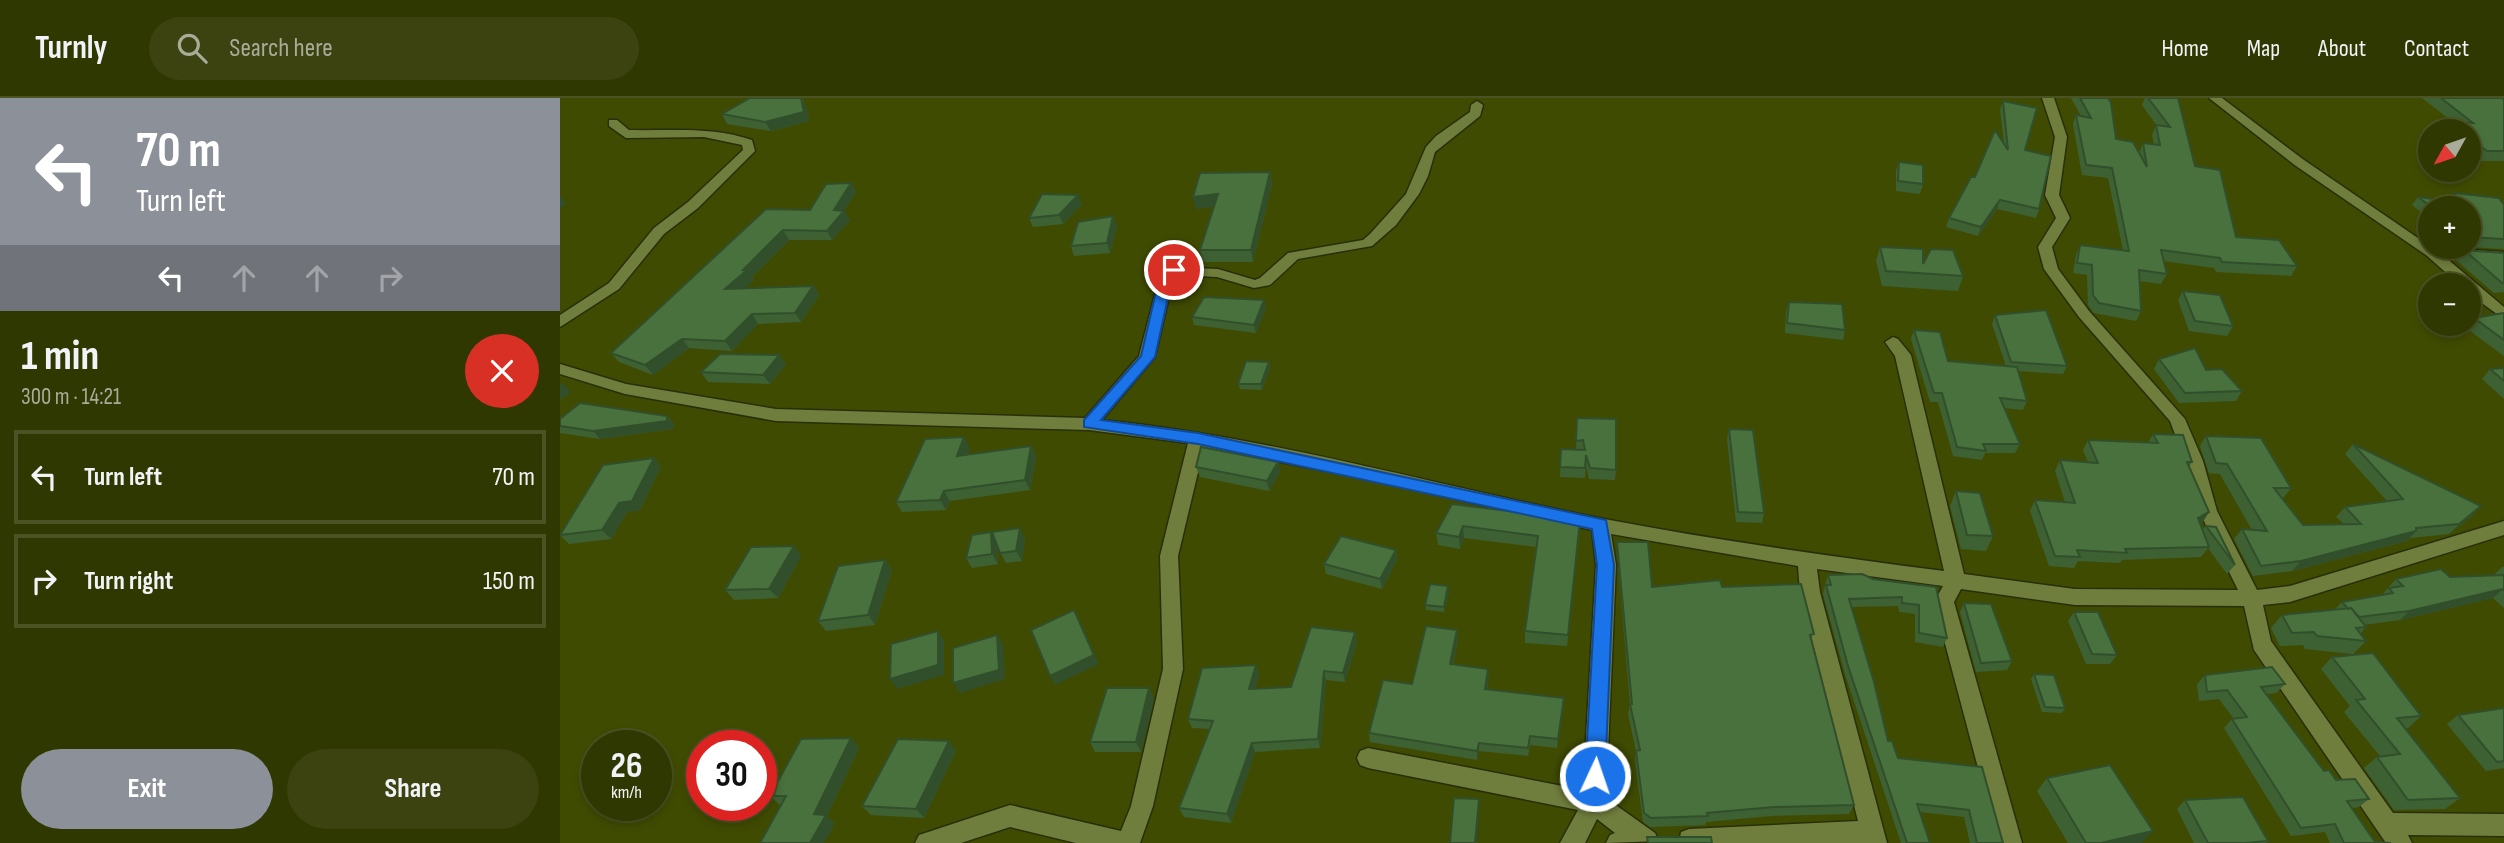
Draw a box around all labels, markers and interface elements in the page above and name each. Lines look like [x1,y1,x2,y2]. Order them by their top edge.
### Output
search box [149,17,639,80]
text: Turnly [35,28,107,68]
icon: search [173,29,211,67]
text: Search here [229,33,333,64]
text: Home [2161,34,2209,63]
text: Map [2247,34,2280,63]
text: About [2318,34,2366,63]
text: Contact [2404,34,2469,63]
north arrow [2418,119,2482,182]
map controls [2418,119,2481,336]
text: 70 m [136,122,221,181]
icon: left [21,126,112,217]
text: Turn left [136,182,226,221]
button: + [2418,196,2481,259]
pin [1144,240,1204,300]
icon: arrive [1155,251,1193,289]
icon: left [152,259,190,297]
icon: ahead [225,259,263,297]
icon: ahead [298,259,336,297]
icon: right [371,259,409,297]
button: − [2418,273,2481,336]
text: 1 min [21,331,99,382]
button: close [465,334,539,408]
text: 300 m · 14:21 [21,383,121,411]
icon: left [25,458,63,496]
text: Turn left [84,462,162,493]
text: 70 m [492,462,535,493]
icon: right [25,562,63,600]
text: Turn right [84,566,173,597]
text: 150 m [483,566,535,597]
speed limit sign: 30 [686,730,777,821]
position arrow [1558,739,1632,813]
text: 26 [611,745,642,788]
button: Exit [21,749,273,829]
button: Share [287,749,539,829]
text: km/h [611,782,642,803]

